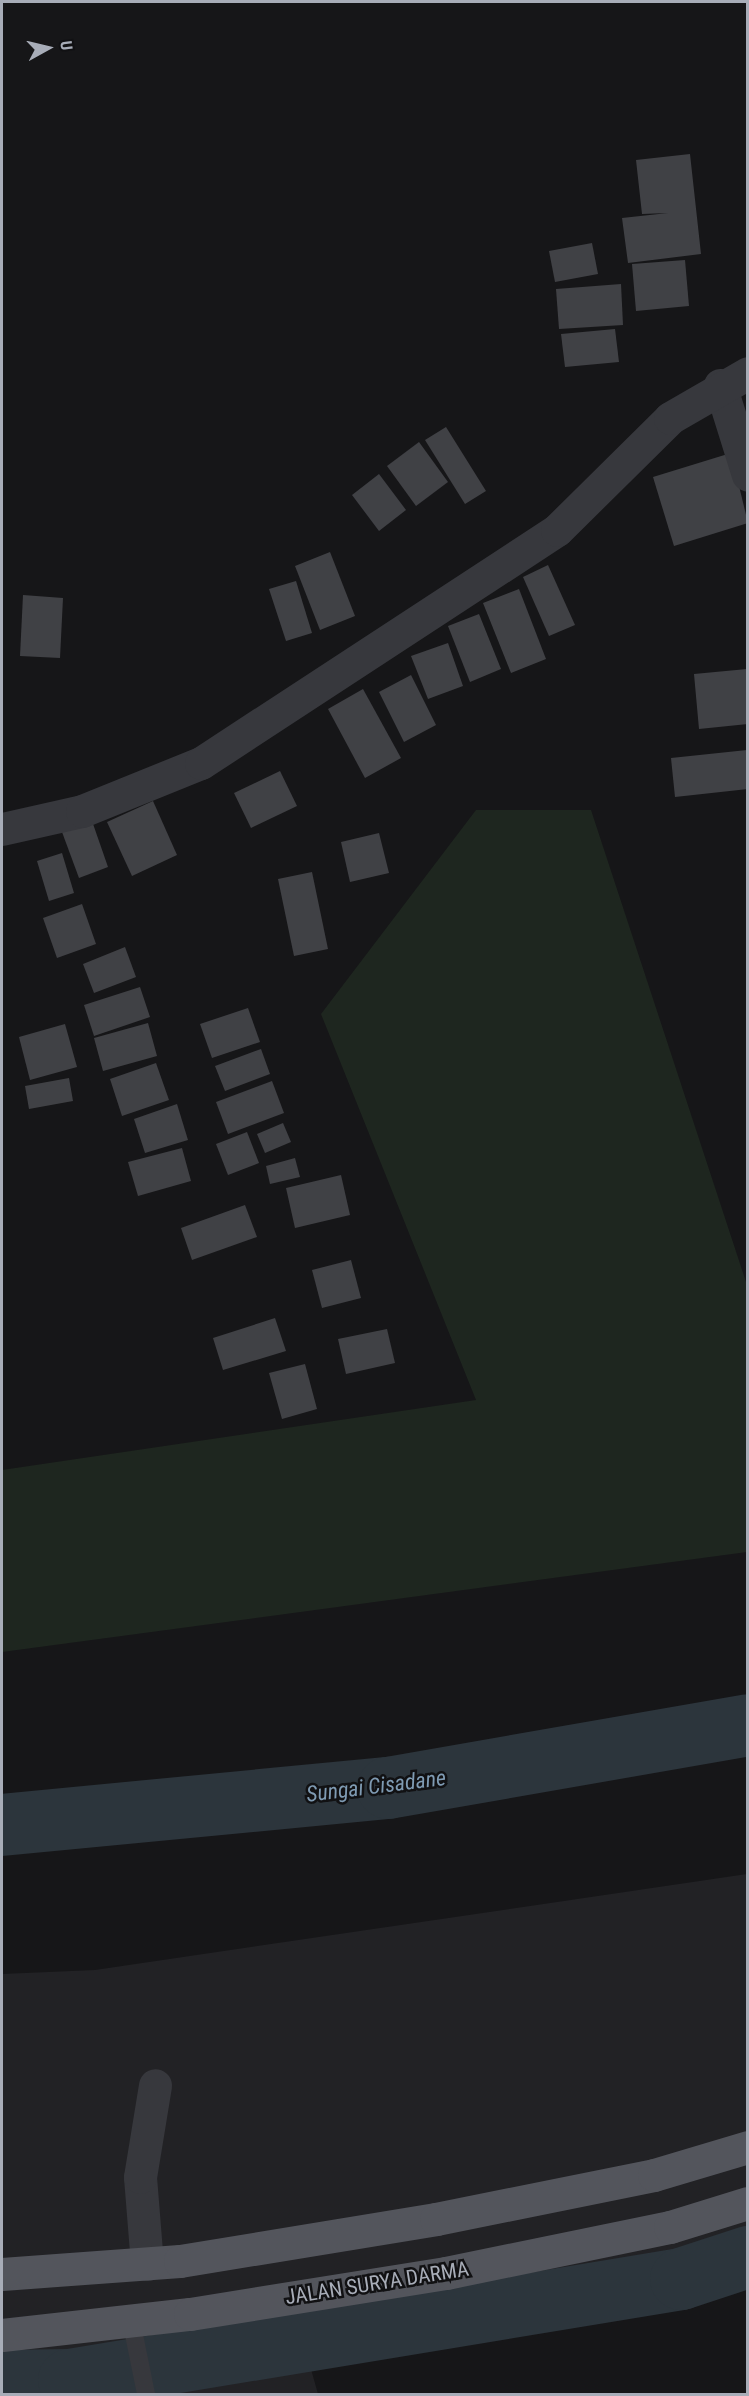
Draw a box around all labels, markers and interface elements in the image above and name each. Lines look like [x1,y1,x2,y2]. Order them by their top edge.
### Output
north arrow [18,18,78,78]
text: U [56,40,76,51]
water label: Sungai Cisadane [305,1764,447,1808]
street label: JALAN SURYA DARMA [283,2256,471,2310]

